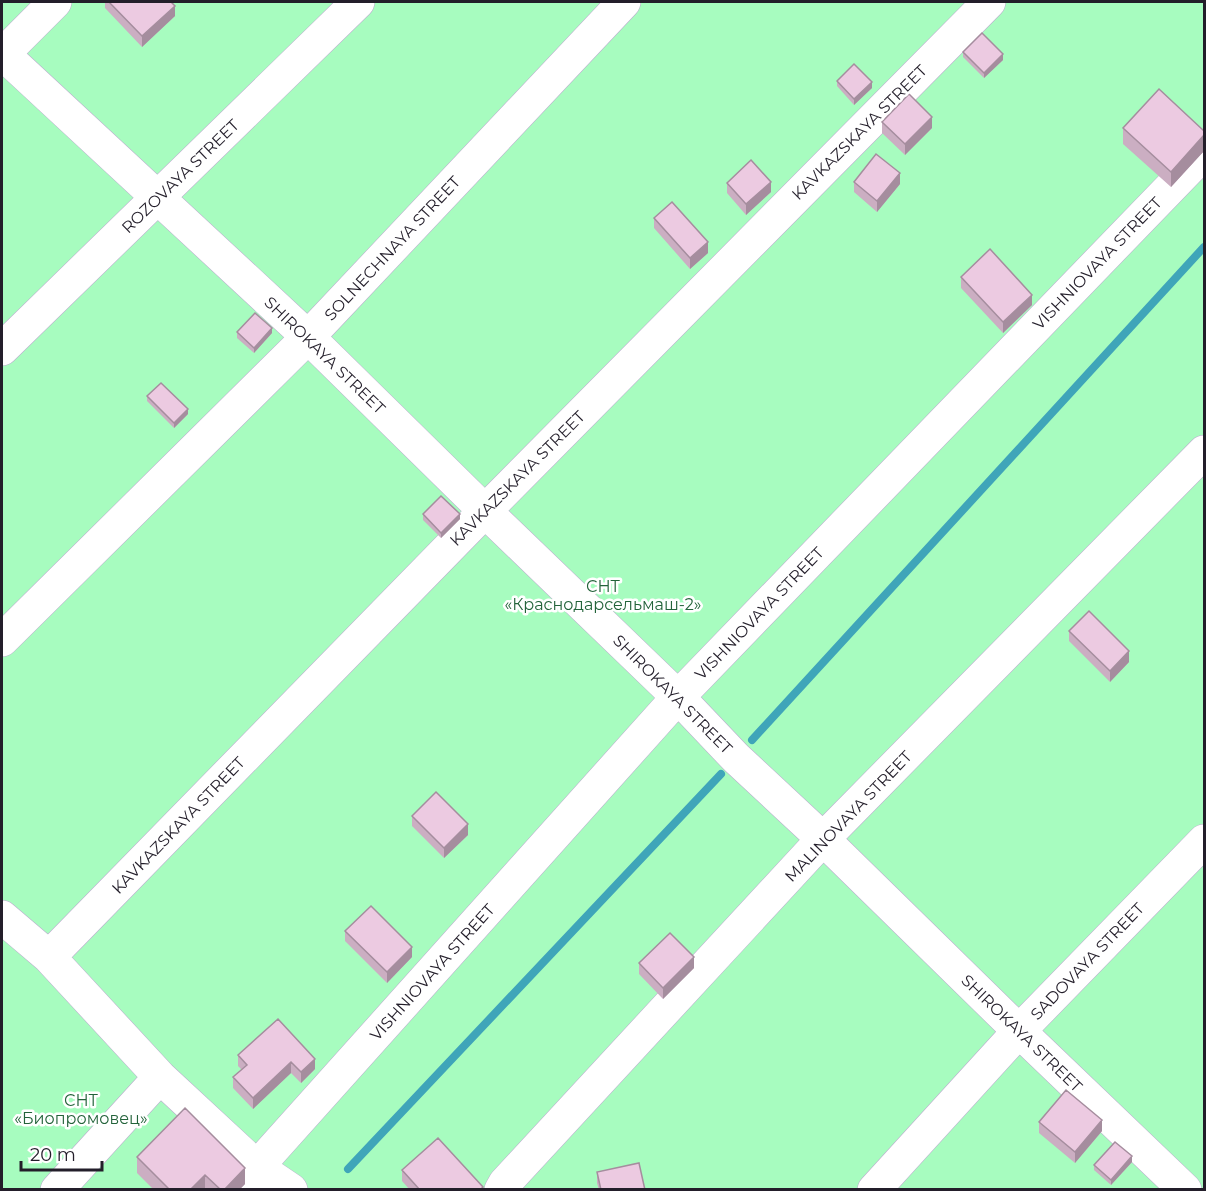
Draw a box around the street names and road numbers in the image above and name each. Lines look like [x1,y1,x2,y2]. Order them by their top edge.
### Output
street label: KAVKAZSKAYA STREET [788,60,931,204]
street label: ROZOVAYA STREET [118,115,244,237]
street label: SOLNECHNAYA STREET [320,172,465,325]
street label: VISHNIOVAYA STREET [1029,193,1166,334]
street label: SHIROKAYA STREET [260,293,390,418]
street label: KAVKAZSKAYA STREET [446,406,589,550]
street label: VISHNIOVAYA STREET [691,543,828,684]
street label: SHIROKAYA STREET [609,631,737,758]
street label: MALINOVAYA STREET [781,746,916,886]
street label: KAVKAZSKAYA STREET [108,752,249,898]
street label: SADOVAYA STREET [1027,898,1149,1024]
street label: VISHNIOVAYA STREET [366,900,499,1044]
street label: SHIROKAYA STREET [957,971,1087,1096]

